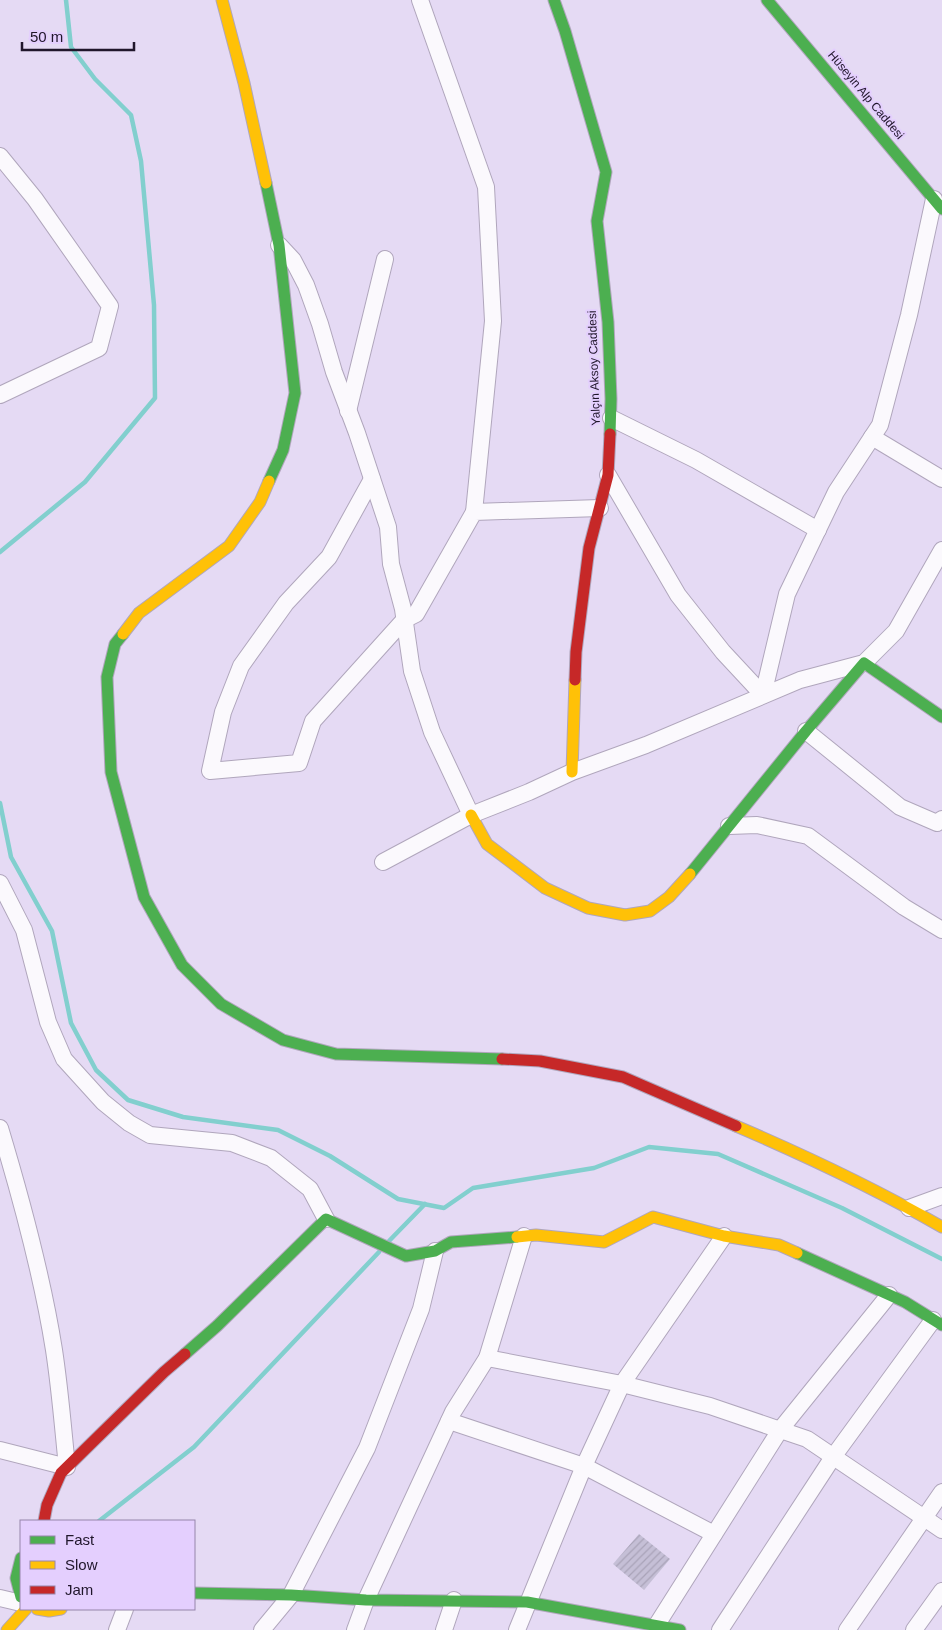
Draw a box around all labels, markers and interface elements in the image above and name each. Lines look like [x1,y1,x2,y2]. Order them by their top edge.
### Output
scale bar [22,20,135,52]
text: 50 m [30,28,63,45]
street label: Hüseyin Alp Caddesi [825,48,907,142]
street label: Yalçın Aksoy Caddesi [585,310,603,426]
legend [20,1520,195,1610]
text: Fast [65,1531,95,1548]
text: Slow [65,1556,98,1573]
text: Jam [65,1581,93,1598]

